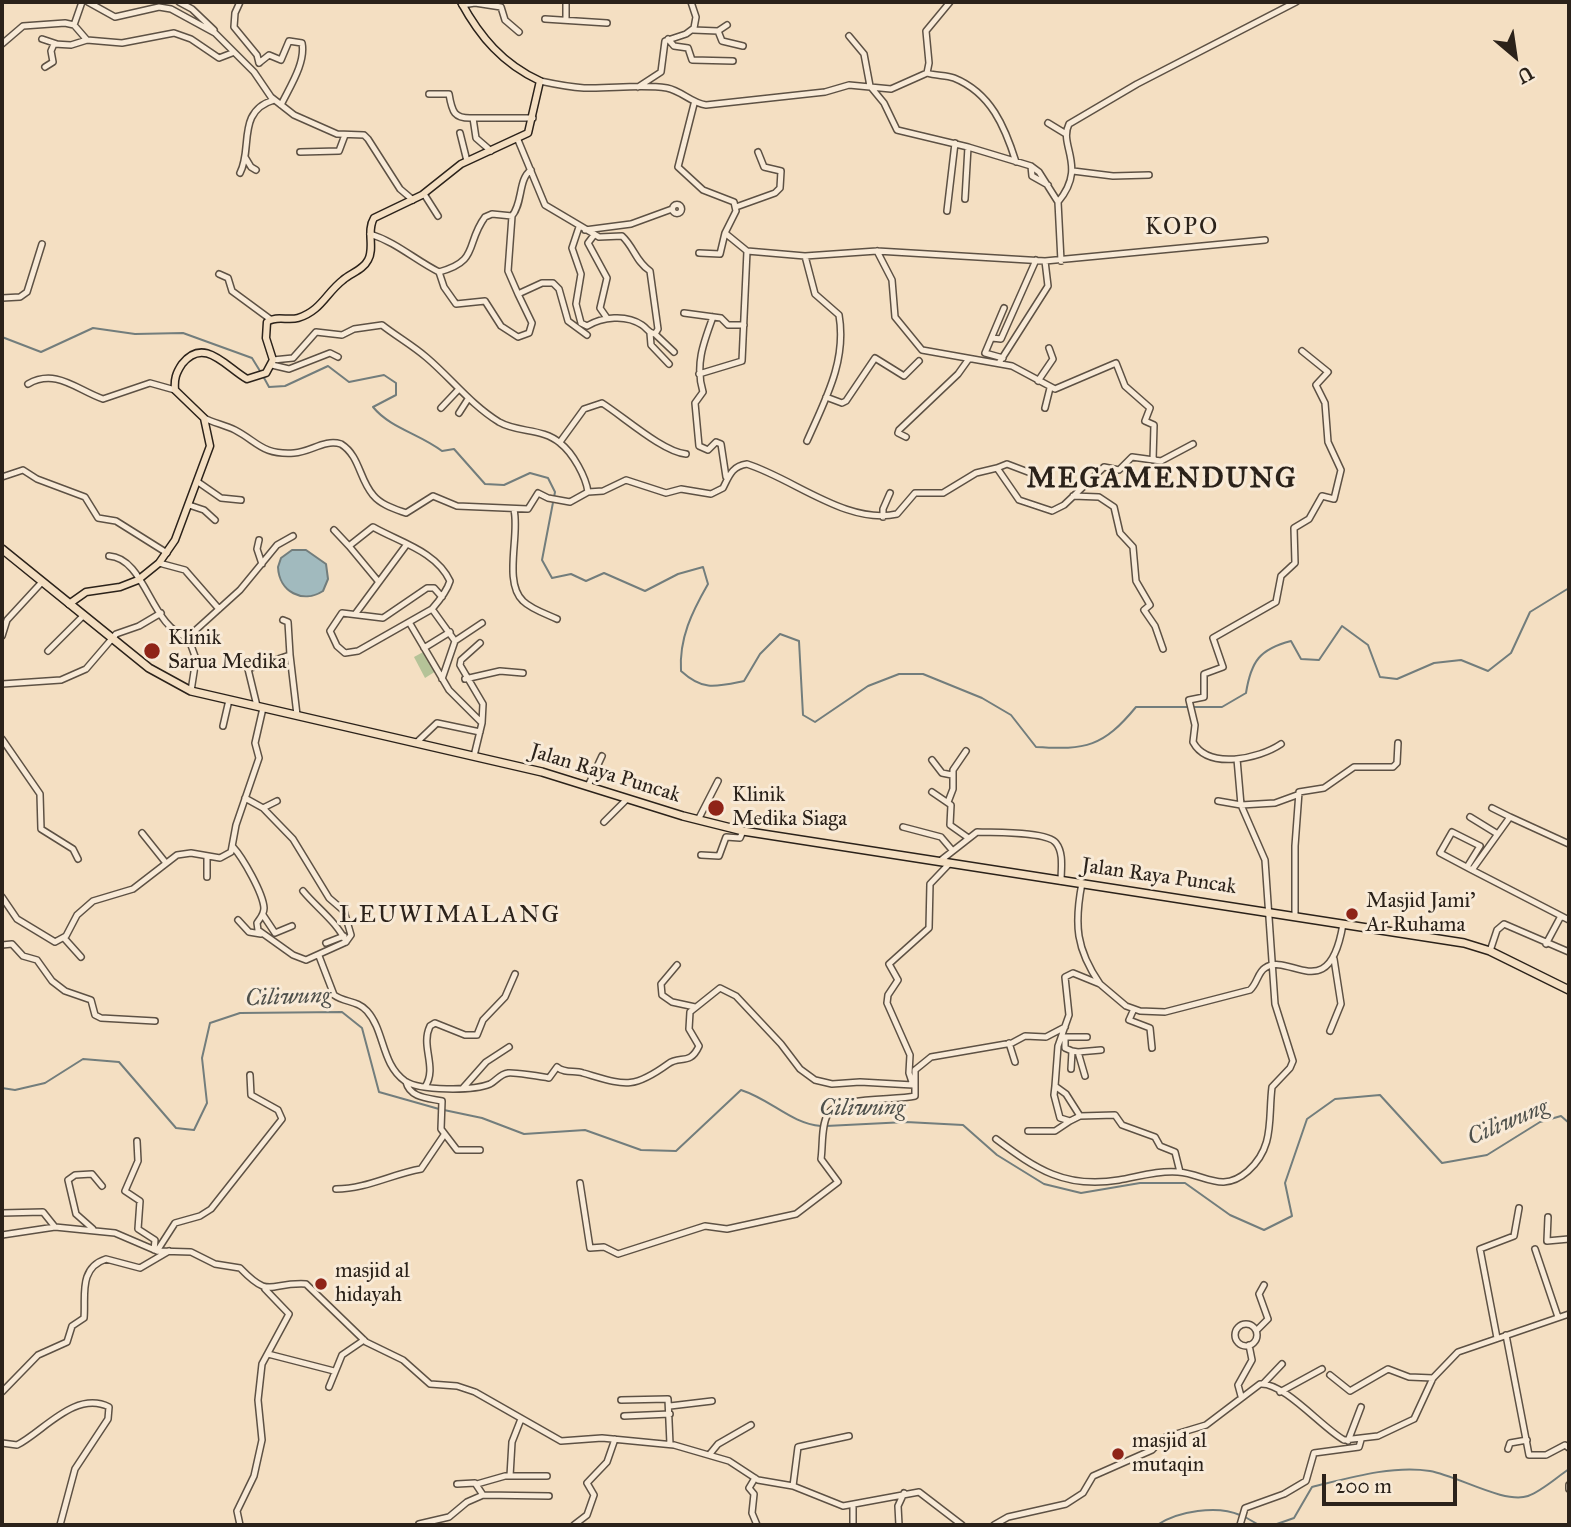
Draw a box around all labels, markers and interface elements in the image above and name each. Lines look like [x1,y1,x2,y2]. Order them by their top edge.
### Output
north arrow [1480,21,1550,91]
text: U [1513,61,1538,88]
district label: KOPO [1145,214,1219,242]
district label: MEGAMENDUNG [1028,463,1296,497]
place label: Klinik Sarua Medika [168,626,287,676]
marker: Klinik Sarua Medika [142,641,162,661]
street label: Jalan Raya Puncak [527,739,683,809]
place label: Klinik Medika Siaga [732,783,847,833]
marker: Klinik Medika Siaga [706,798,726,818]
street label: Jalan Raya Puncak [1080,854,1238,900]
place label: Masjid Jami' Ar Ruhama [1366,889,1476,939]
district label: LEUWIMALANG [340,902,560,930]
marker: Masjid Jami' Ar Ruhama [1344,906,1360,922]
water label: Ciliwung [245,983,331,1013]
water label: Ciliwung [1463,1094,1553,1152]
water label: Ciliwung [819,1095,905,1123]
place label: masjid al hidayah [335,1259,410,1309]
marker: masjid al hidayah [313,1276,329,1292]
place label: masjid al mutaqin [1132,1429,1207,1479]
marker: masjid al mutaqin [1110,1446,1126,1462]
scale bar [1326,1460,1461,1504]
text: 200 m [1335,1473,1392,1499]

